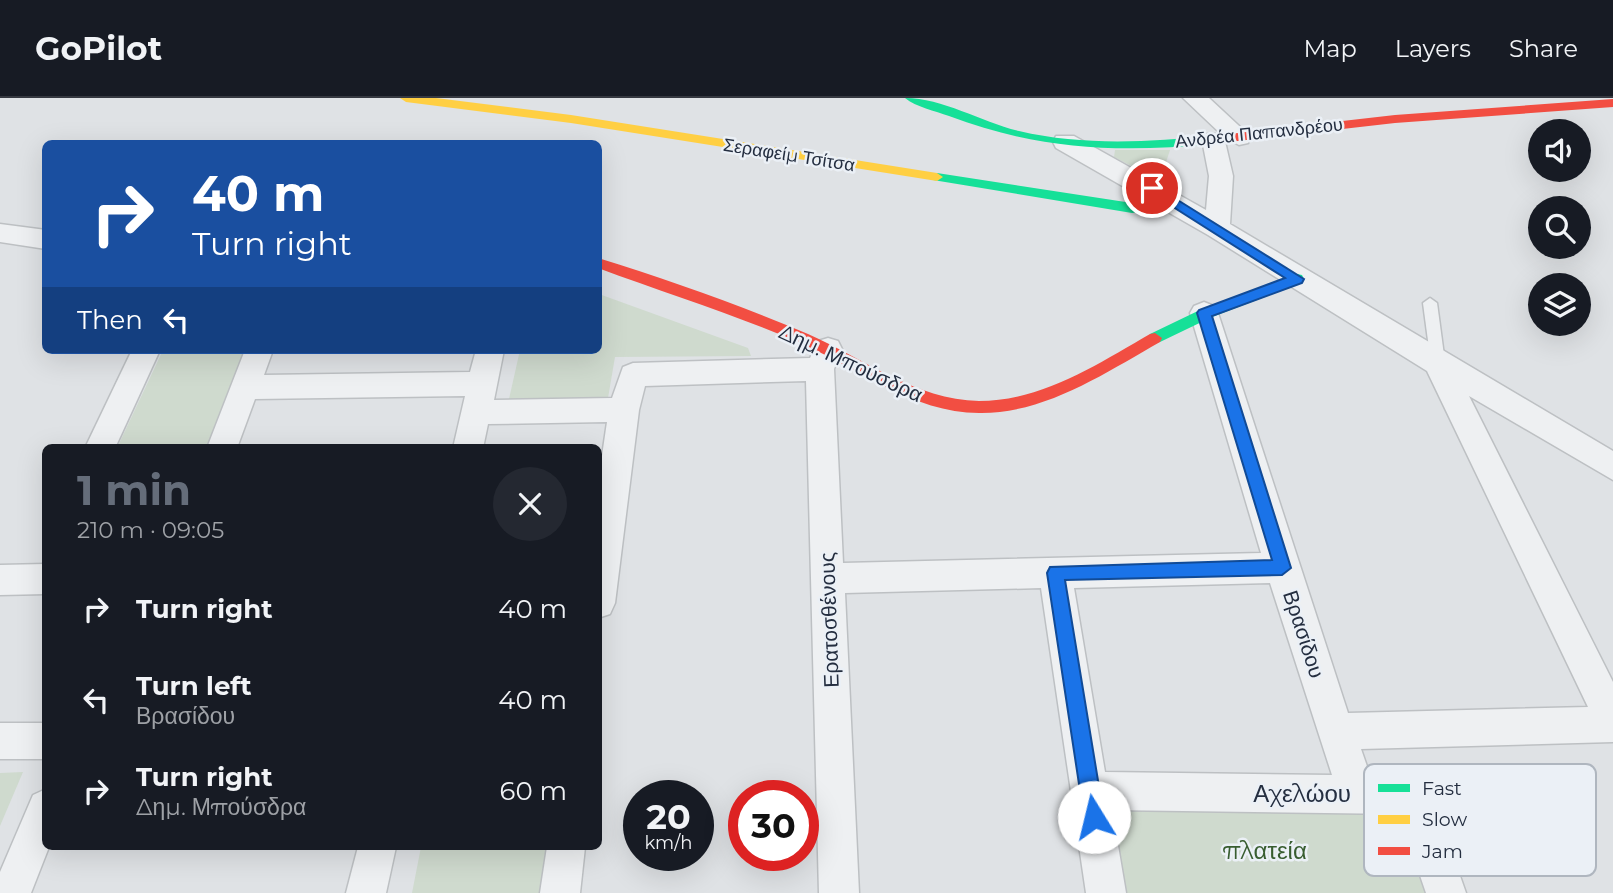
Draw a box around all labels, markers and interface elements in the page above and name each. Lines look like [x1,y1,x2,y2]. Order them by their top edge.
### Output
text: GoPilot [35,28,162,68]
text: Map [1303,34,1357,63]
text: Layers [1395,34,1471,63]
text: Share [1509,34,1578,63]
street label: Ανδρέα Παπανδρέου [1174,113,1344,153]
map controls [1528,119,1591,336]
button: sound [1528,119,1591,182]
street label: Σεραφείμ Τσίτσα [722,134,856,176]
pin [1122,158,1182,218]
text: 40 m [192,164,324,223]
icon: right [77,168,168,259]
icon: arrive [1133,169,1171,207]
button: search [1528,196,1591,259]
text: Turn right [192,224,352,263]
button: layers [1528,273,1591,336]
icon: left [157,301,195,339]
text: Then [77,304,143,336]
street label: Δημ. Μπούσδρα [775,319,927,407]
text: 1 min [77,464,191,516]
button: close [493,467,567,541]
text: 210 m · 09:05 [77,516,224,544]
street label: Ερατοσθένους [814,552,844,688]
street label: Βρασίδου [1278,587,1330,681]
icon: right [77,590,115,628]
text: Turn right [136,593,272,625]
text: 40 m [498,593,567,625]
text: Turn left [136,670,252,702]
icon: left [77,681,115,719]
text: 40 m [498,684,567,716]
text: Βρασίδου [136,702,235,730]
text: Turn right [136,761,272,793]
legend [1364,764,1596,876]
icon: right [77,772,115,810]
text: 60 m [500,775,567,807]
text: Fast [1422,777,1462,800]
street label: Αχελώου [1253,779,1351,808]
speed limit sign: 30 [728,780,819,871]
position arrow [1057,780,1131,854]
text: Δημ. Μπούσδρα [136,793,306,821]
text: 20 [646,795,691,838]
text: Slow [1422,808,1467,831]
text: km/h [644,832,693,854]
park label: πλατεία [1222,836,1307,865]
text: Jam [1421,840,1463,863]

